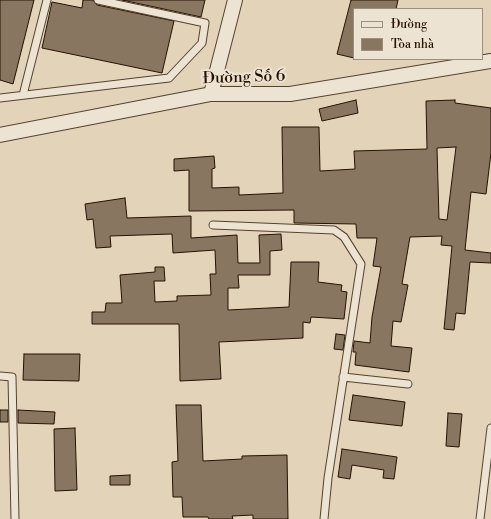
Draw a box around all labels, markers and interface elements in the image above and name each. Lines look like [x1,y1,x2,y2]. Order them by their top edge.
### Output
legend [353,8,483,60]
text: Đường [391,17,427,32]
text: Tòa nhà [391,37,434,52]
street label: Đường Số 6 [202,67,286,89]

